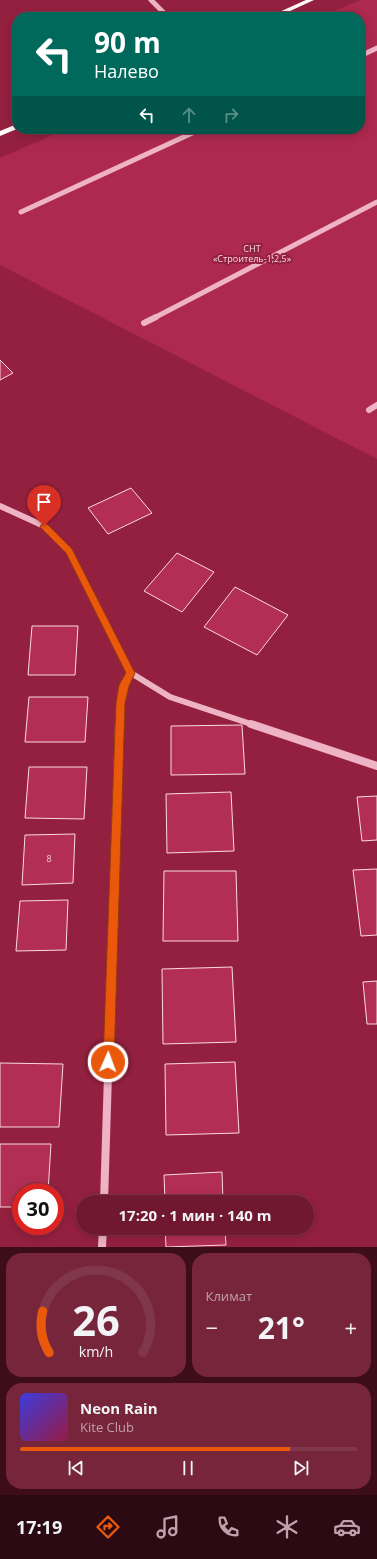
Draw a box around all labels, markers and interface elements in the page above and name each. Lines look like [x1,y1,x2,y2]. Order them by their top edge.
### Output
text: 90 m [94,23,161,61]
icon: left [28,28,80,80]
text: Налево [94,59,159,83]
icon: left [136,104,158,126]
icon: ahead [178,104,200,126]
icon: right [220,104,242,126]
park label: СНТ «Строитель-1,2,5» [213,242,292,265]
pin [27,485,61,526]
icon: arrive [33,491,55,513]
house number: 8 [46,852,52,865]
position arrow [87,1041,129,1083]
speed limit sign: 30 [12,1183,64,1235]
text: 17:20 · 1 мин · 140 m [119,1205,271,1225]
text: Климат [206,1287,252,1305]
text: 26 [72,1292,120,1348]
text: 21° [258,1307,305,1348]
text: − [206,1312,218,1342]
text: + [344,1312,357,1342]
text: km/h [78,1342,113,1361]
text: Neon Rain [80,1398,158,1418]
text: Kite Club [80,1418,134,1436]
icon: previous [65,1457,87,1479]
icon: pause [177,1457,199,1479]
icon: next [290,1457,312,1479]
icon: directions [94,1513,122,1541]
icon: music [154,1513,182,1541]
icon: phone [214,1513,242,1541]
icon: climate [273,1513,301,1541]
icon: car [333,1513,361,1541]
text: 17:19 [16,1515,62,1539]

